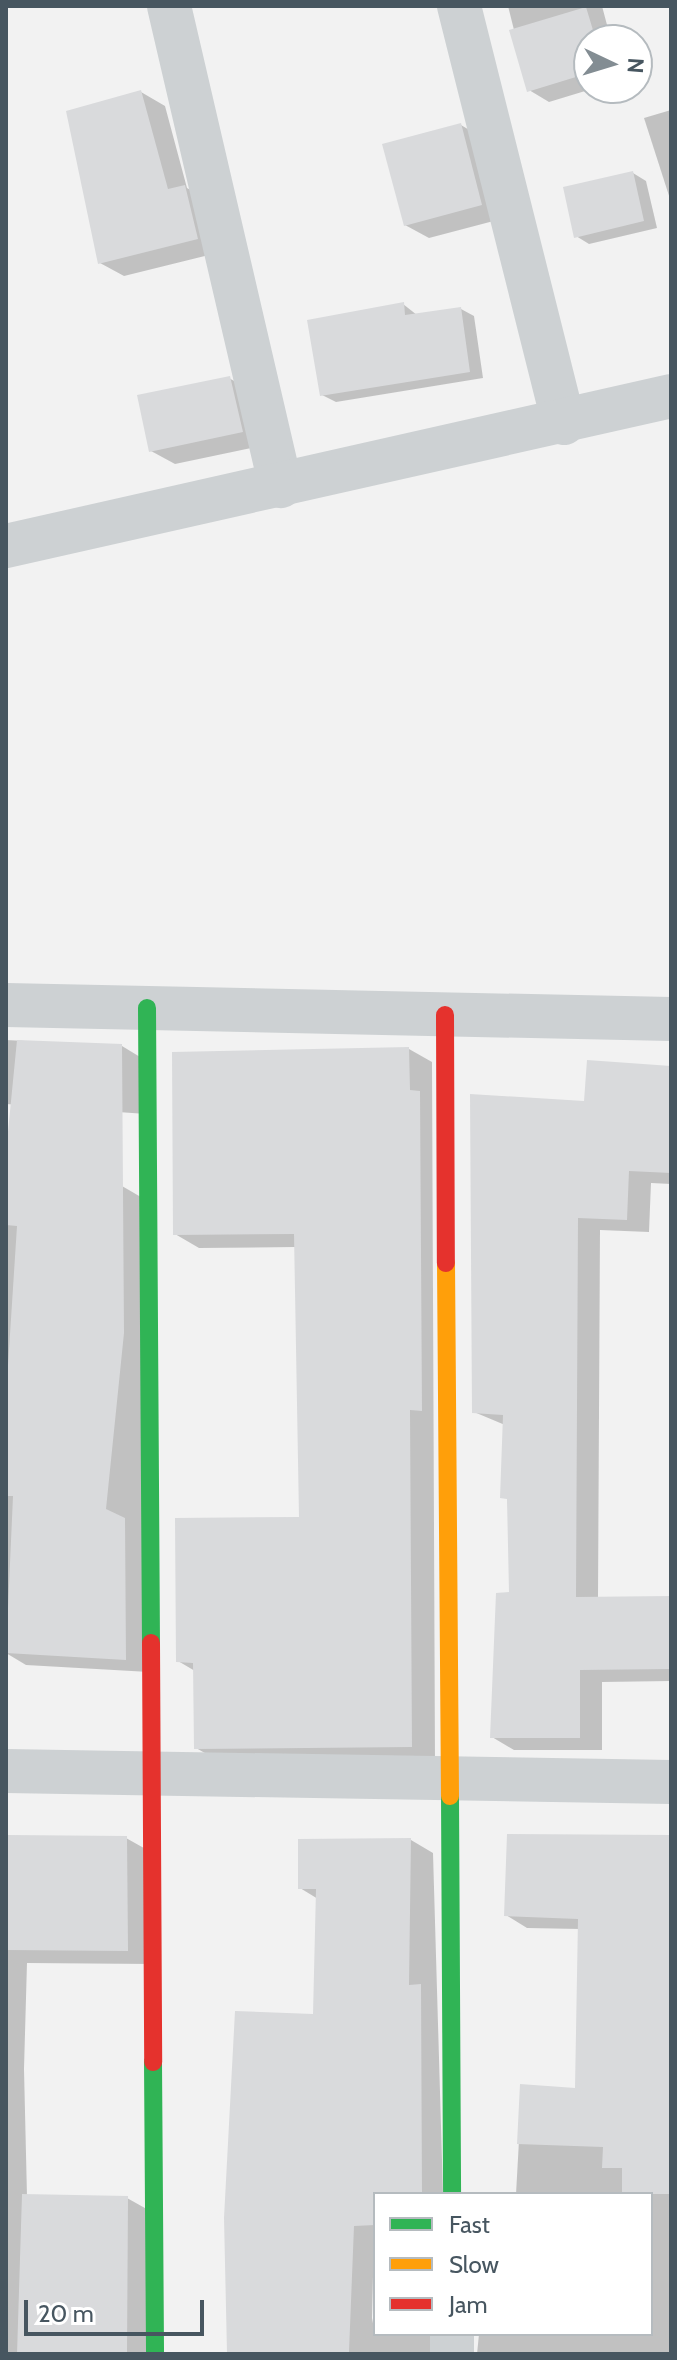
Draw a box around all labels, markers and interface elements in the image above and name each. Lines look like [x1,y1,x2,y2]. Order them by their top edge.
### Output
north arrow [573,24,653,104]
text: N [621,57,649,74]
legend [373,2192,653,2336]
text: Fast [449,2210,490,2239]
text: Slow [449,2250,499,2279]
scale bar [28,2284,208,2334]
text: Jam [449,2290,487,2319]
text: 20 m [38,2299,94,2328]

